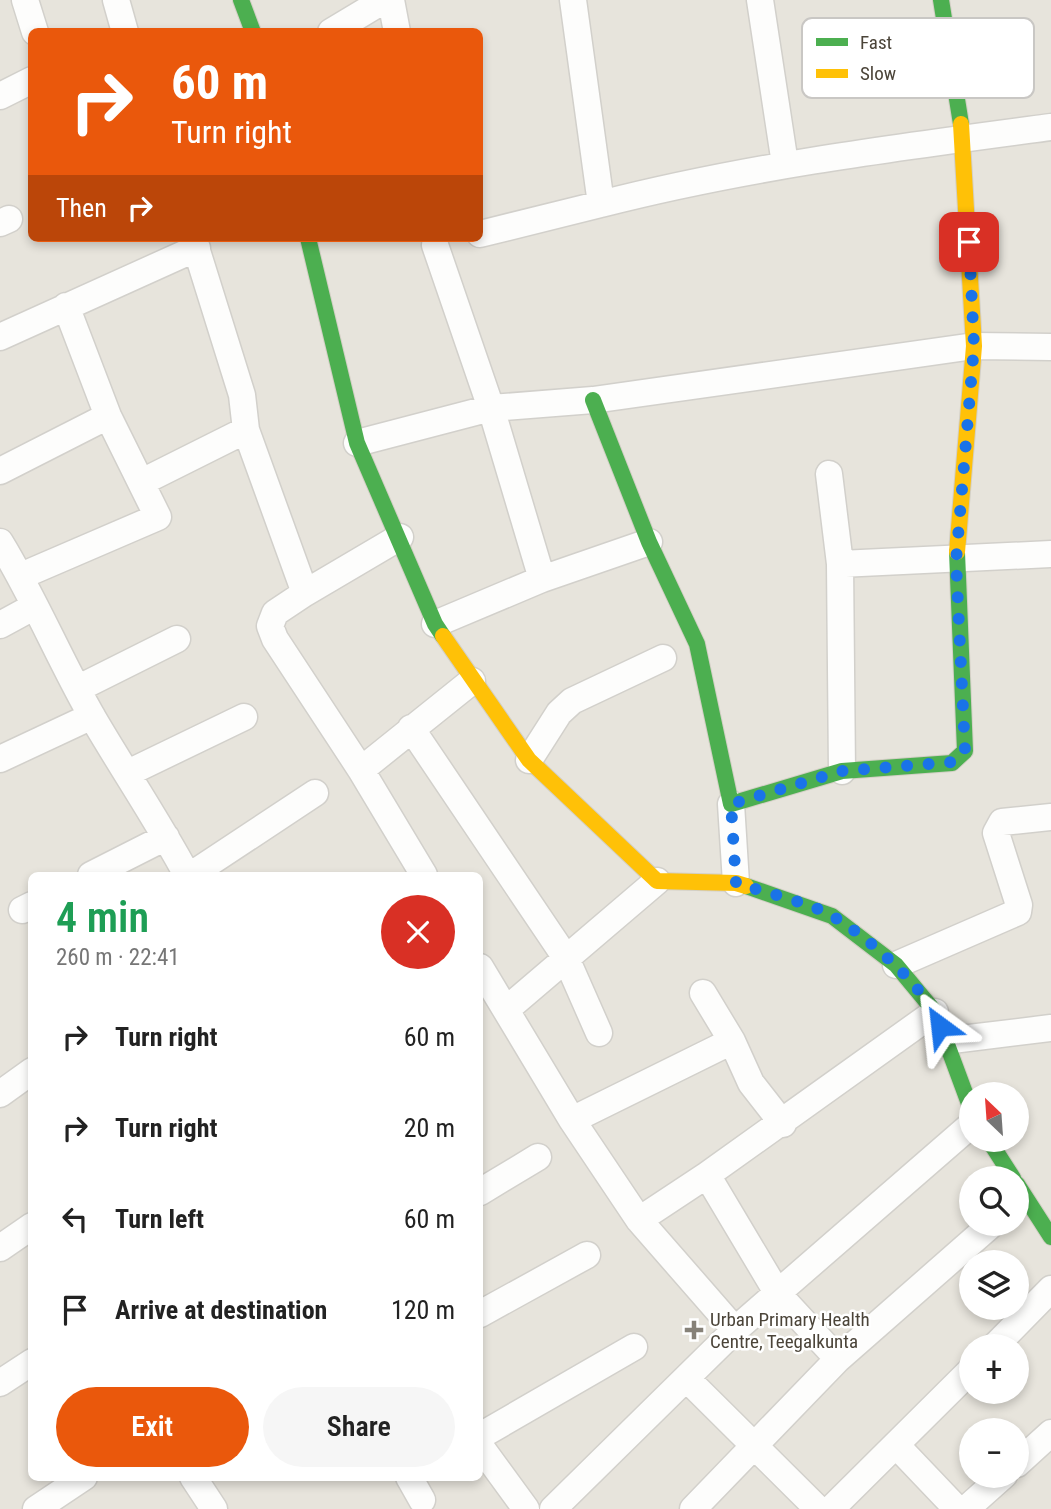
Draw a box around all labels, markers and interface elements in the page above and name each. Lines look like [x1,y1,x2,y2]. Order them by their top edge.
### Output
legend [802,18,1034,98]
text: Fast [860,31,892,54]
text: 60 m [171,54,268,111]
icon: right [56,56,147,147]
text: Slow [860,62,896,85]
text: Turn right [171,113,292,151]
icon: right [121,189,159,227]
text: Then [56,193,107,223]
pin [939,212,999,272]
icon: arrive [950,223,988,261]
text: 4 min [56,893,149,942]
button: close [381,895,455,969]
text: 260 m · 22:41 [56,944,180,971]
position arrow [903,989,977,1063]
icon: right [56,1018,94,1056]
text: Turn right [115,1022,217,1052]
text: 60 m [404,1022,455,1052]
north arrow [959,1082,1029,1152]
map controls [959,1082,1029,1488]
icon: right [56,1109,94,1147]
text: Turn right [115,1113,217,1143]
text: 20 m [404,1113,455,1143]
button: search [959,1166,1029,1236]
icon: left [56,1200,94,1238]
text: Turn left [115,1204,204,1234]
text: 60 m [404,1204,455,1234]
button: layers [959,1250,1029,1320]
icon: arrive [56,1291,94,1329]
text: Arrive at destination [115,1295,327,1325]
text: 120 m [391,1295,455,1325]
place label: Urban Primary Health Centre, Teegalkunta [710,1308,870,1353]
marker: Urban Primary Health Centre, Teegalkunta [684,1320,704,1340]
button: + [959,1334,1029,1404]
button: Exit [56,1387,249,1467]
button: Share [263,1387,455,1467]
button: − [959,1418,1029,1488]

